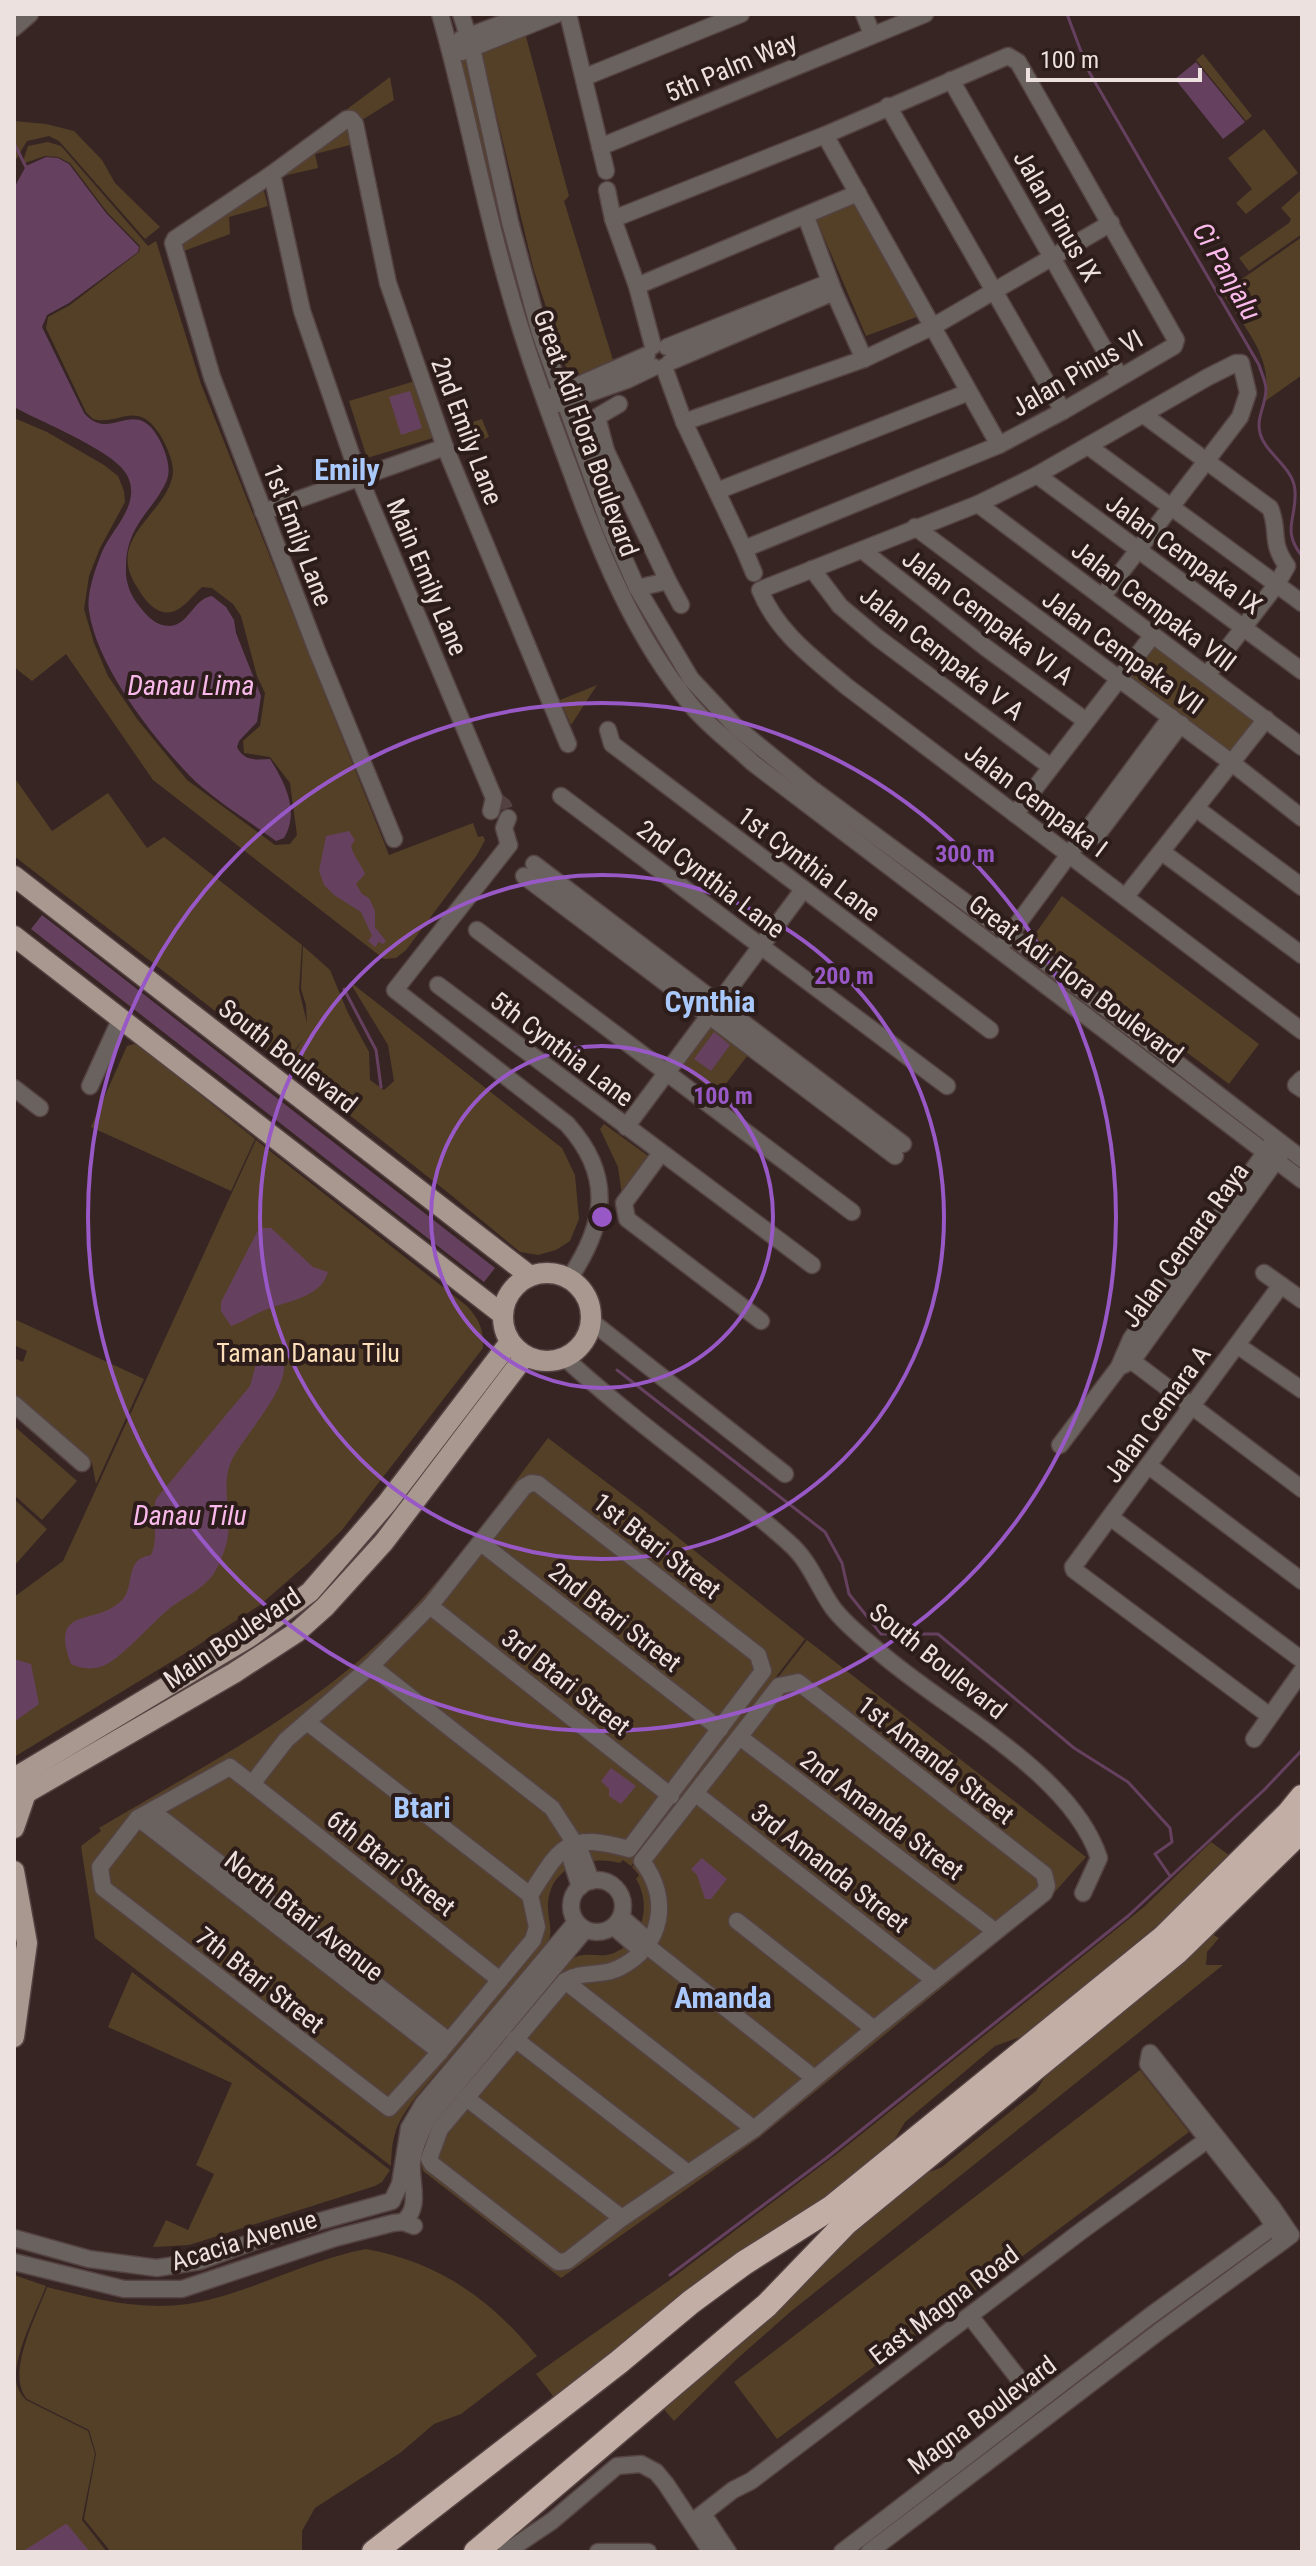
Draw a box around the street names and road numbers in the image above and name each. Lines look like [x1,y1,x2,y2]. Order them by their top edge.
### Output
street label: 5th Palm Way [661,26,801,108]
street label: Jalan Pinus IX [1007,145,1107,287]
street label: Great Adi Flora Boulevard [527,306,645,560]
street label: Jalan Pinus VI [1006,323,1148,423]
street label: 2nd Emily Lane [425,353,509,509]
street label: 1st Emily Lane [257,460,339,610]
street label: Jalan Cempaka IX [1100,487,1268,621]
street label: Main Emily Lane [380,494,474,660]
street label: Jalan Cempaka VIII [1066,534,1242,678]
street label: Jalan Cempaka VI A [897,543,1079,691]
street label: Jalan Cempaka V A [854,580,1030,726]
street label: Jalan Cempaka VII [1036,583,1210,721]
street label: Jalan Cempaka I [959,737,1113,863]
street label: 1st Cynthia Lane [732,801,886,927]
street label: 2nd Cynthia Lane [631,814,791,944]
street label: Great Adi Flora Boulevard [963,889,1189,1069]
street label: 5th Cynthia Lane [485,985,639,1113]
street label: South Boulevard [213,993,363,1119]
street label: Jalan Cemara Raya [1115,1157,1255,1333]
street label: Jalan Cemara A [1097,1340,1217,1488]
street label: 1st Btari Street [587,1487,727,1605]
street label: 2nd Btari Street [543,1556,687,1678]
street label: Main Boulevard [158,1581,306,1695]
street label: South Boulevard [864,1597,1012,1725]
street label: 3rd Btari Street [496,1623,636,1741]
street label: 1st Amanda Street [852,1690,1020,1830]
street label: 2nd Amanda Street [795,1744,969,1886]
street label: 3rd Amanda Street [745,1797,915,1939]
street label: 6th Btari Street [321,1804,461,1922]
street label: North Btari Avenue [219,1845,389,1987]
street label: 7th Btari Street [190,1921,330,2039]
street label: Acacia Avenue [168,2204,320,2276]
street label: East Magna Road [863,2239,1025,2371]
street label: Magna Boulevard [902,2350,1062,2480]

